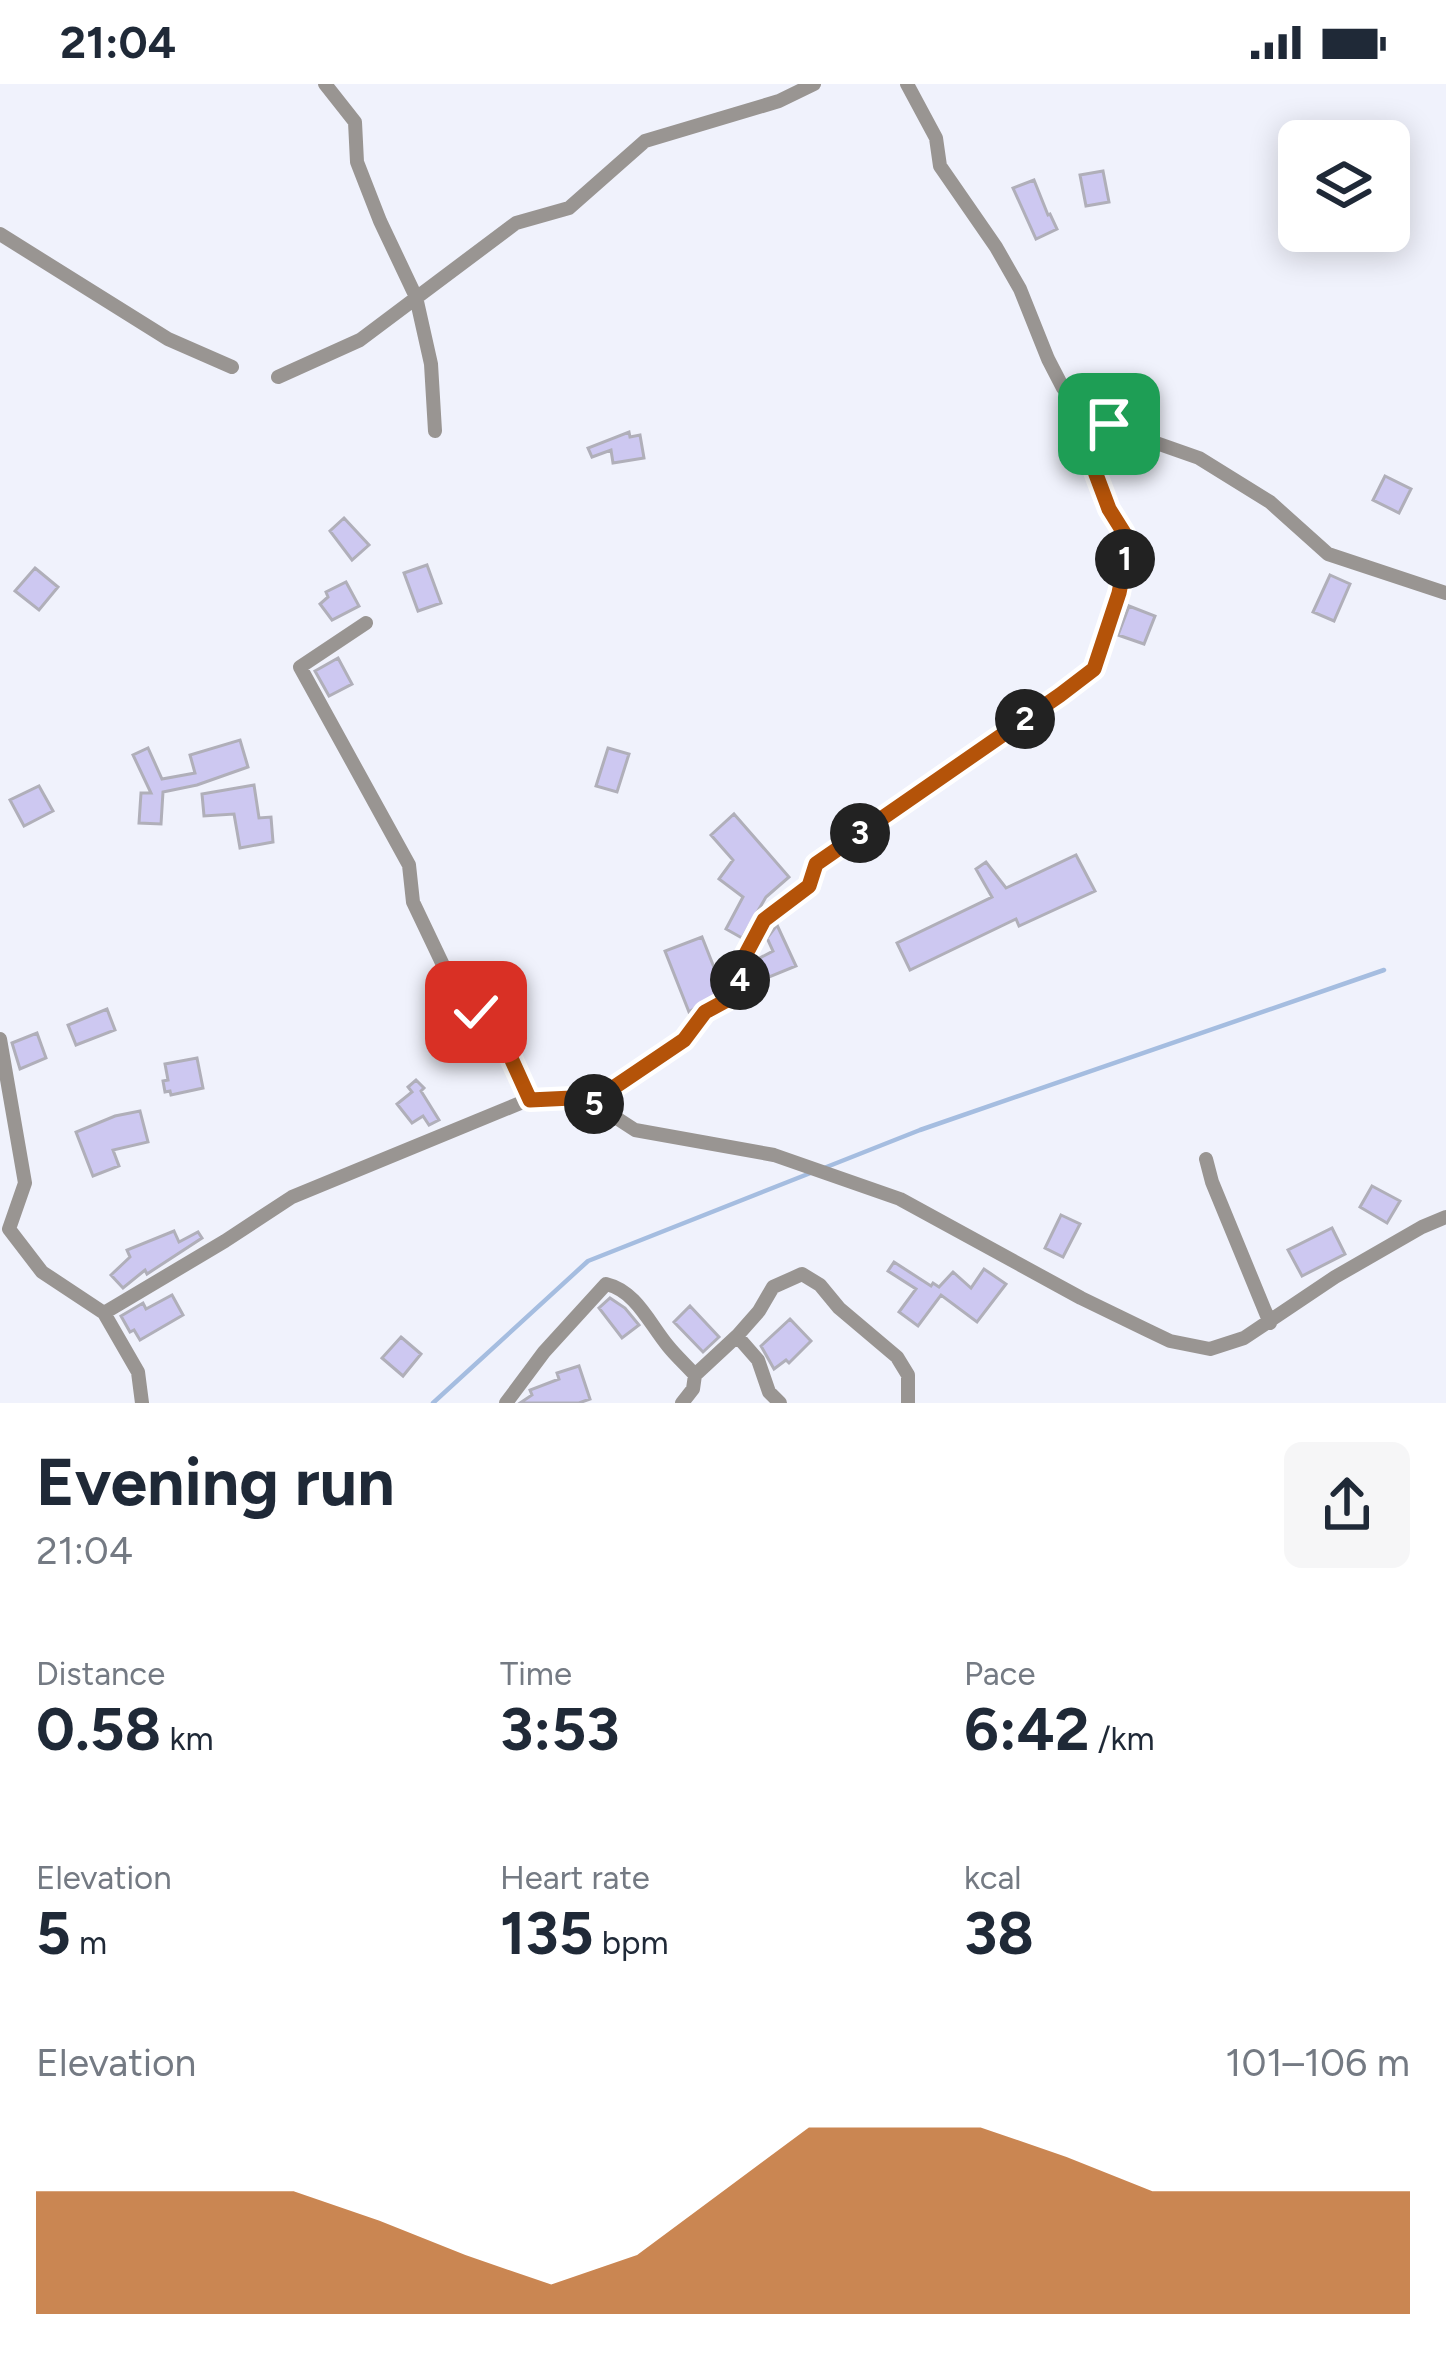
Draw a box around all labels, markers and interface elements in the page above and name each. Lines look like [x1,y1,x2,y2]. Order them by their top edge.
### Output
text: 21:04 [60,15,176,69]
map controls [1278,120,1410,252]
button: layers [1278,120,1410,252]
pin [1058,373,1160,475]
icon: arrive [1076,391,1142,457]
pin: 1 [1095,529,1155,589]
text: 1 [1118,539,1132,578]
pin: 2 [995,689,1055,749]
text: 2 [1015,699,1035,738]
pin: 3 [830,803,890,863]
text: 3 [851,813,869,852]
pin: 4 [710,950,770,1010]
text: 4 [730,960,750,999]
pin [425,961,527,1063]
icon: check [443,979,509,1045]
pin: 5 [564,1074,624,1134]
text: 5 [584,1084,604,1123]
text: Evening run [36,1442,395,1522]
button: share [1284,1442,1410,1568]
text: 21:04 [36,1527,133,1574]
text: Distance [36,1654,165,1693]
text: Time [500,1654,572,1693]
text: Pace [964,1654,1035,1693]
text: 0.58 [36,1693,161,1765]
text: 3:53 [500,1693,620,1765]
text: 6:42 [964,1693,1090,1765]
text: km [161,1719,214,1758]
text: /km [1090,1719,1155,1758]
text: Elevation [36,1858,172,1897]
text: Heart rate [500,1858,650,1897]
text: kcal [964,1858,1022,1897]
text: 5 [36,1897,71,1969]
text: 135 [500,1897,594,1969]
text: 38 [964,1897,1034,1969]
text: m [71,1923,107,1962]
text: bpm [594,1923,669,1962]
text: Elevation [36,2039,196,2086]
text: 101–106 m [1225,2039,1410,2086]

